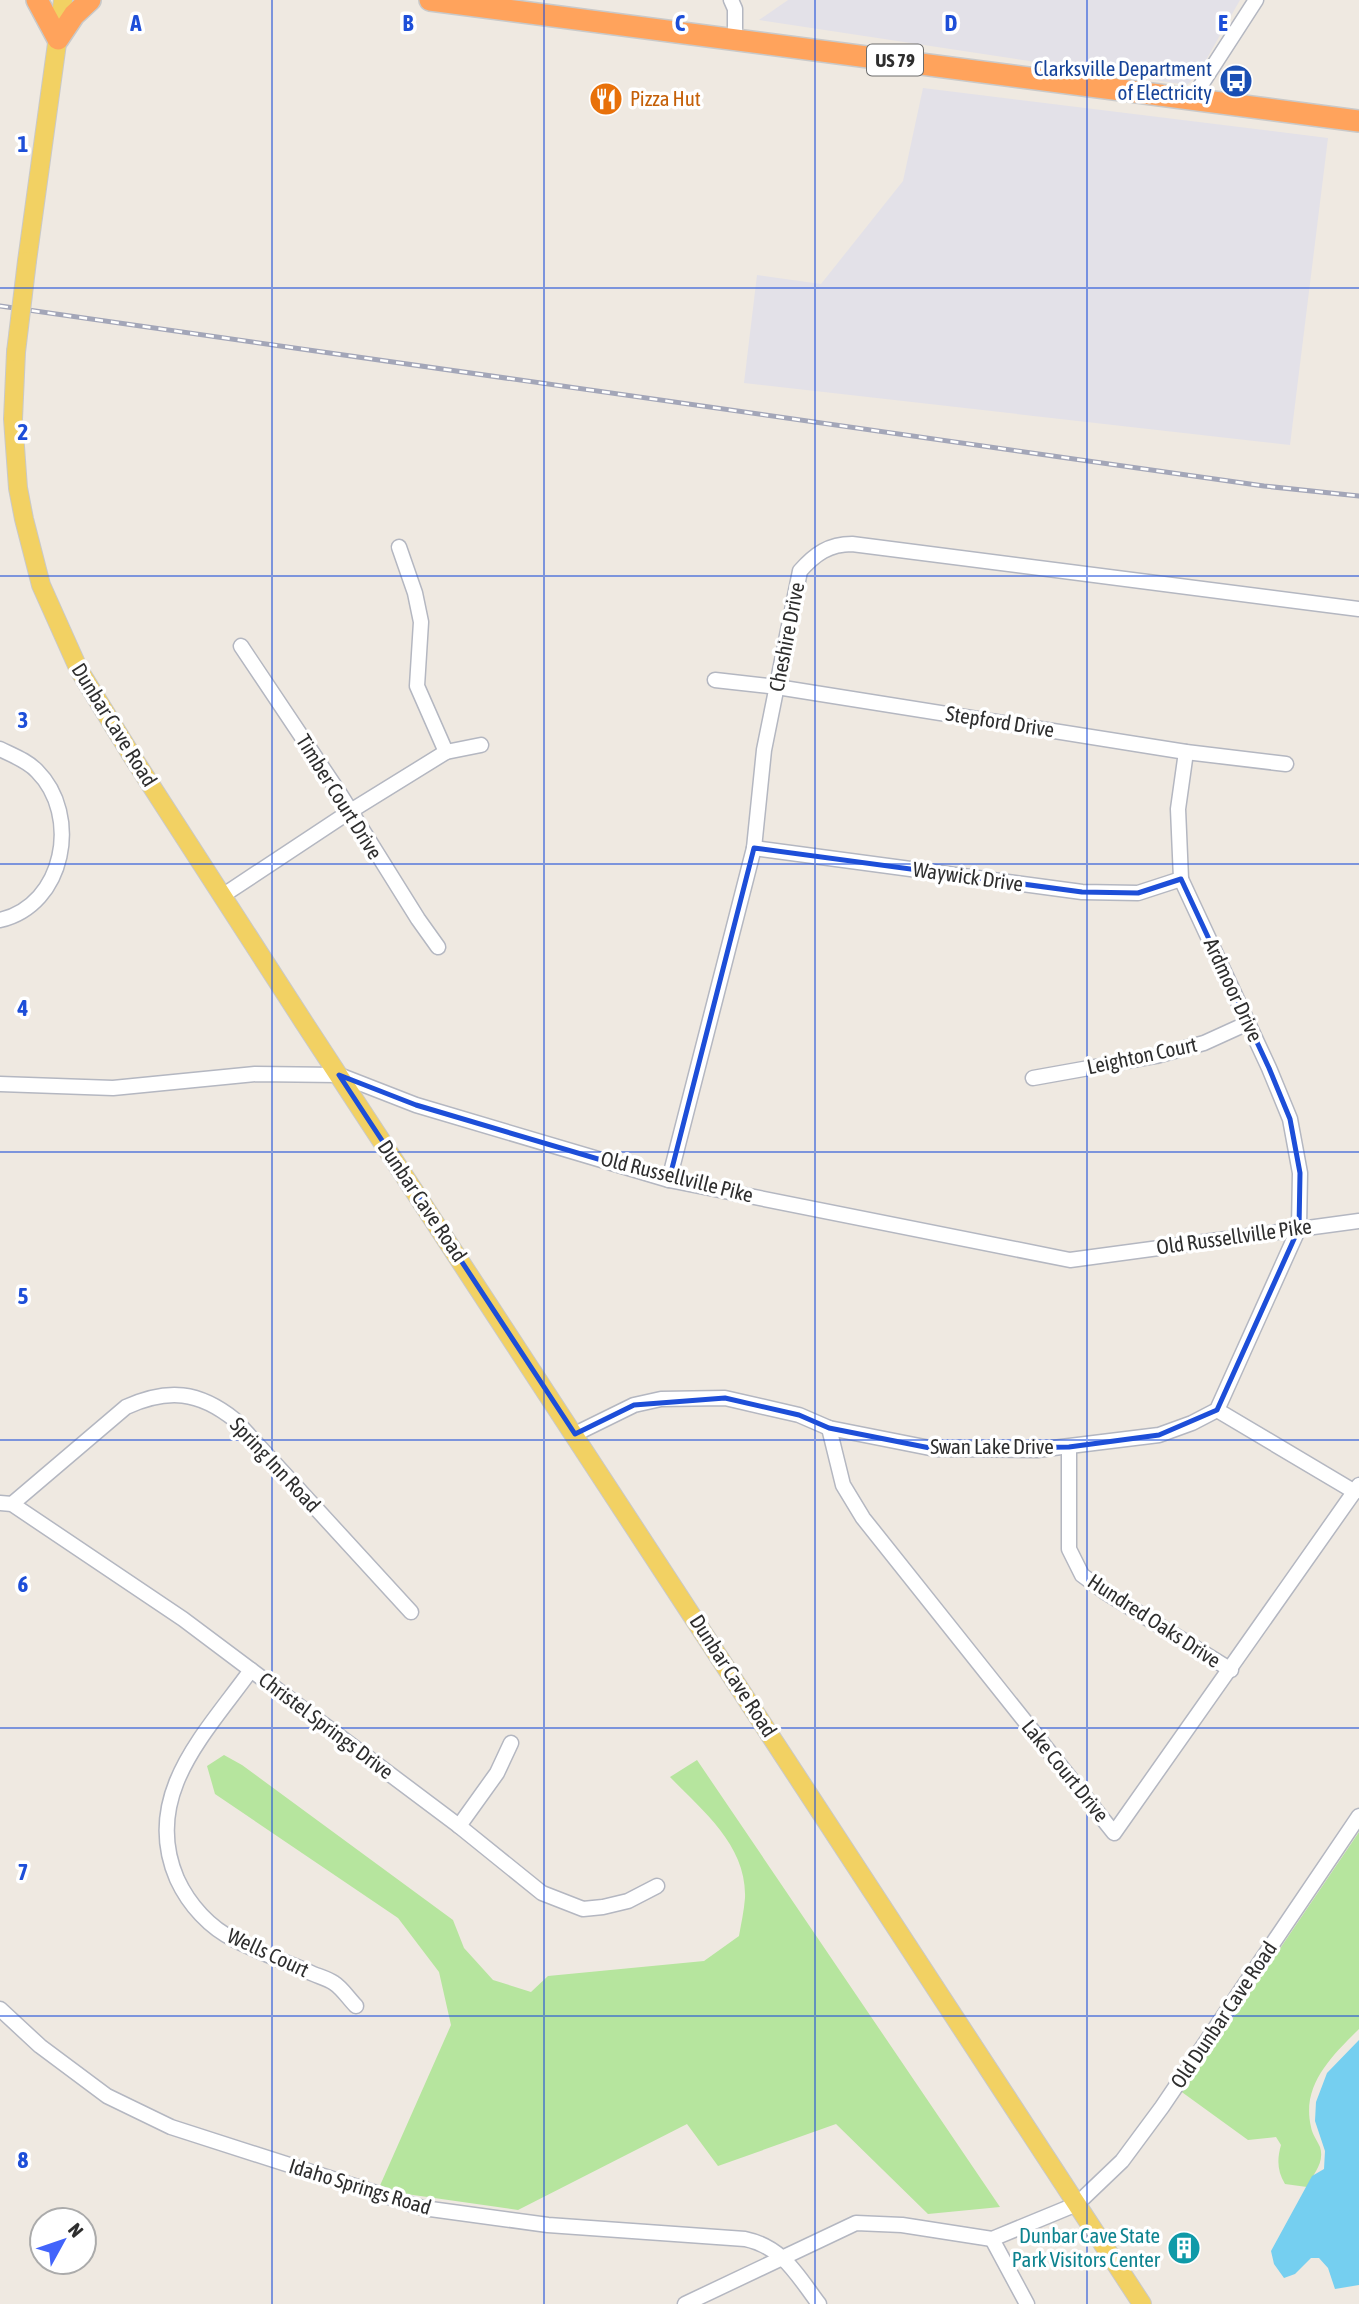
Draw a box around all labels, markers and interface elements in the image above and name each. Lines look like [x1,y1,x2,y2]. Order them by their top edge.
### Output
text: A [129,10,142,36]
text: B [403,10,414,36]
text: C [675,10,686,36]
text: D [945,10,958,36]
text: E [1218,10,1228,36]
road number: US 79 [867,44,923,76]
place label: Clarksville Department of Electricity [1034,56,1212,104]
bus stop icon: Clarksville Department of Electricity [1217,62,1255,100]
restaurant icon: Pizza Hut [587,80,625,118]
place label: Pizza Hut [630,86,701,110]
text: 1 [18,131,29,157]
text: 2 [18,419,28,445]
street label: Cheshire Drive [764,580,808,694]
street label: Dunbar Cave Road [67,658,162,791]
street label: Stepford Drive [944,701,1056,741]
text: 3 [18,707,28,733]
street label: Timber Court Drive [292,730,388,863]
street label: Waywick Drive [911,856,1025,896]
street label: Ardmoor Drive [1200,934,1268,1045]
text: 4 [17,995,29,1021]
street label: Leighton Court [1085,1032,1199,1078]
street label: Dunbar Cave Road [373,1135,472,1266]
street label: Old Russellville Pike [599,1145,756,1207]
street label: Old Russellville Pike [1155,1213,1313,1259]
text: 5 [18,1283,29,1309]
street label: Spring Inn Road [226,1412,326,1517]
street label: Swan Lake Drive [930,1434,1054,1458]
street label: Hundred Oaks Drive [1084,1568,1225,1672]
text: 6 [18,1571,29,1597]
street label: Dunbar Cave Road [685,1610,782,1741]
street label: Christel Springs Drive [255,1667,398,1784]
street label: Lake Court Drive [1017,1715,1114,1826]
text: 7 [18,1859,28,1885]
street label: Wells Court [224,1923,313,1981]
street label: Old Dunbar Cave Road [1165,1937,1281,2092]
text: 8 [18,2147,29,2173]
street label: Idaho Springs Road [286,2153,434,2219]
north arrow [28,2206,98,2276]
text: N [64,2219,88,2241]
place label: Dunbar Cave State Park Visitors Center [1012,2223,1161,2271]
building icon: Dunbar Cave State Park Visitors Center [1165,2229,1203,2267]

